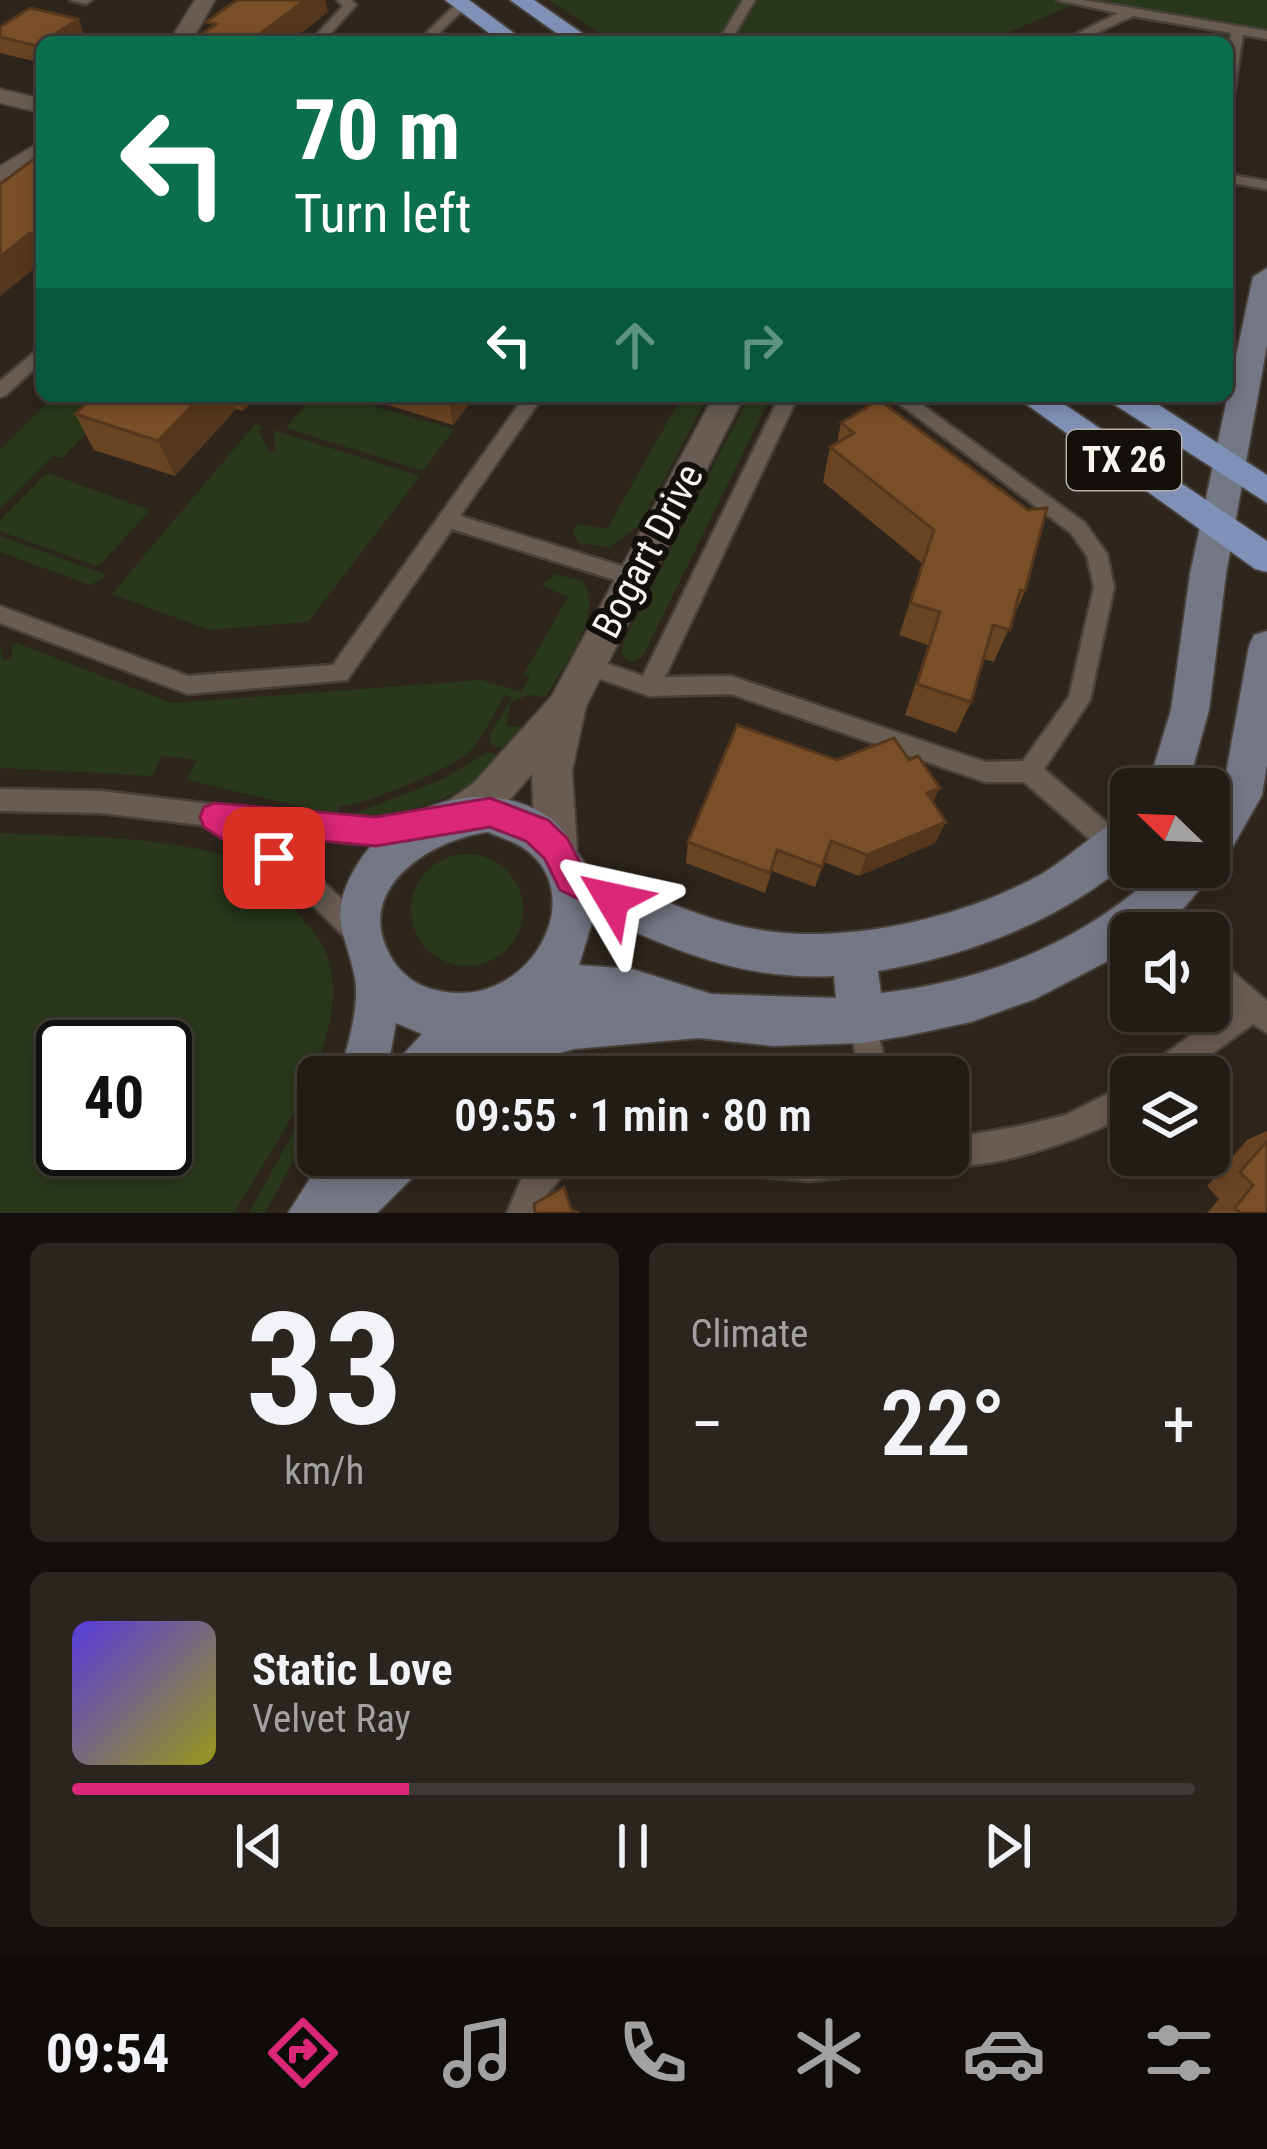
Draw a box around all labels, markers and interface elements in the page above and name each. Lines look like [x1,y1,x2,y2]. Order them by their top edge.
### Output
text: 70 m [294,81,461,180]
icon: left [96,84,252,240]
text: Turn left [294,182,471,245]
icon: left [476,312,542,378]
icon: ahead [602,312,668,378]
icon: right [728,312,794,378]
road number: TX 26 [1067,430,1181,490]
street label: Bogart Drive [583,456,713,646]
north arrow [1110,768,1230,888]
map controls [1110,768,1230,1176]
pin [223,807,325,909]
icon: arrive [241,825,307,891]
position arrow [549,836,675,962]
button: sound [1110,912,1230,1032]
speed limit sign: 40 [36,1020,192,1176]
button: layers [1110,1056,1230,1176]
text: 09:55 · 1 min · 80 m [454,1089,812,1142]
text: 33 [245,1278,403,1461]
text: Climate [691,1311,808,1357]
text: 22° [880,1372,1005,1477]
text: − [691,1386,724,1463]
text: + [1162,1386,1195,1463]
text: km/h [284,1448,364,1494]
text: Static Love [252,1643,453,1696]
text: Velvet Ray [252,1696,411,1742]
icon: previous [226,1813,292,1879]
icon: pause [600,1813,666,1879]
icon: next [975,1813,1041,1879]
icon: directions [261,2011,345,2095]
icon: music [436,2011,520,2095]
icon: phone [611,2011,695,2095]
icon: climate [787,2011,871,2095]
icon: car [962,2011,1046,2095]
icon: filters [1137,2011,1221,2095]
text: 09:54 [46,2022,170,2085]

